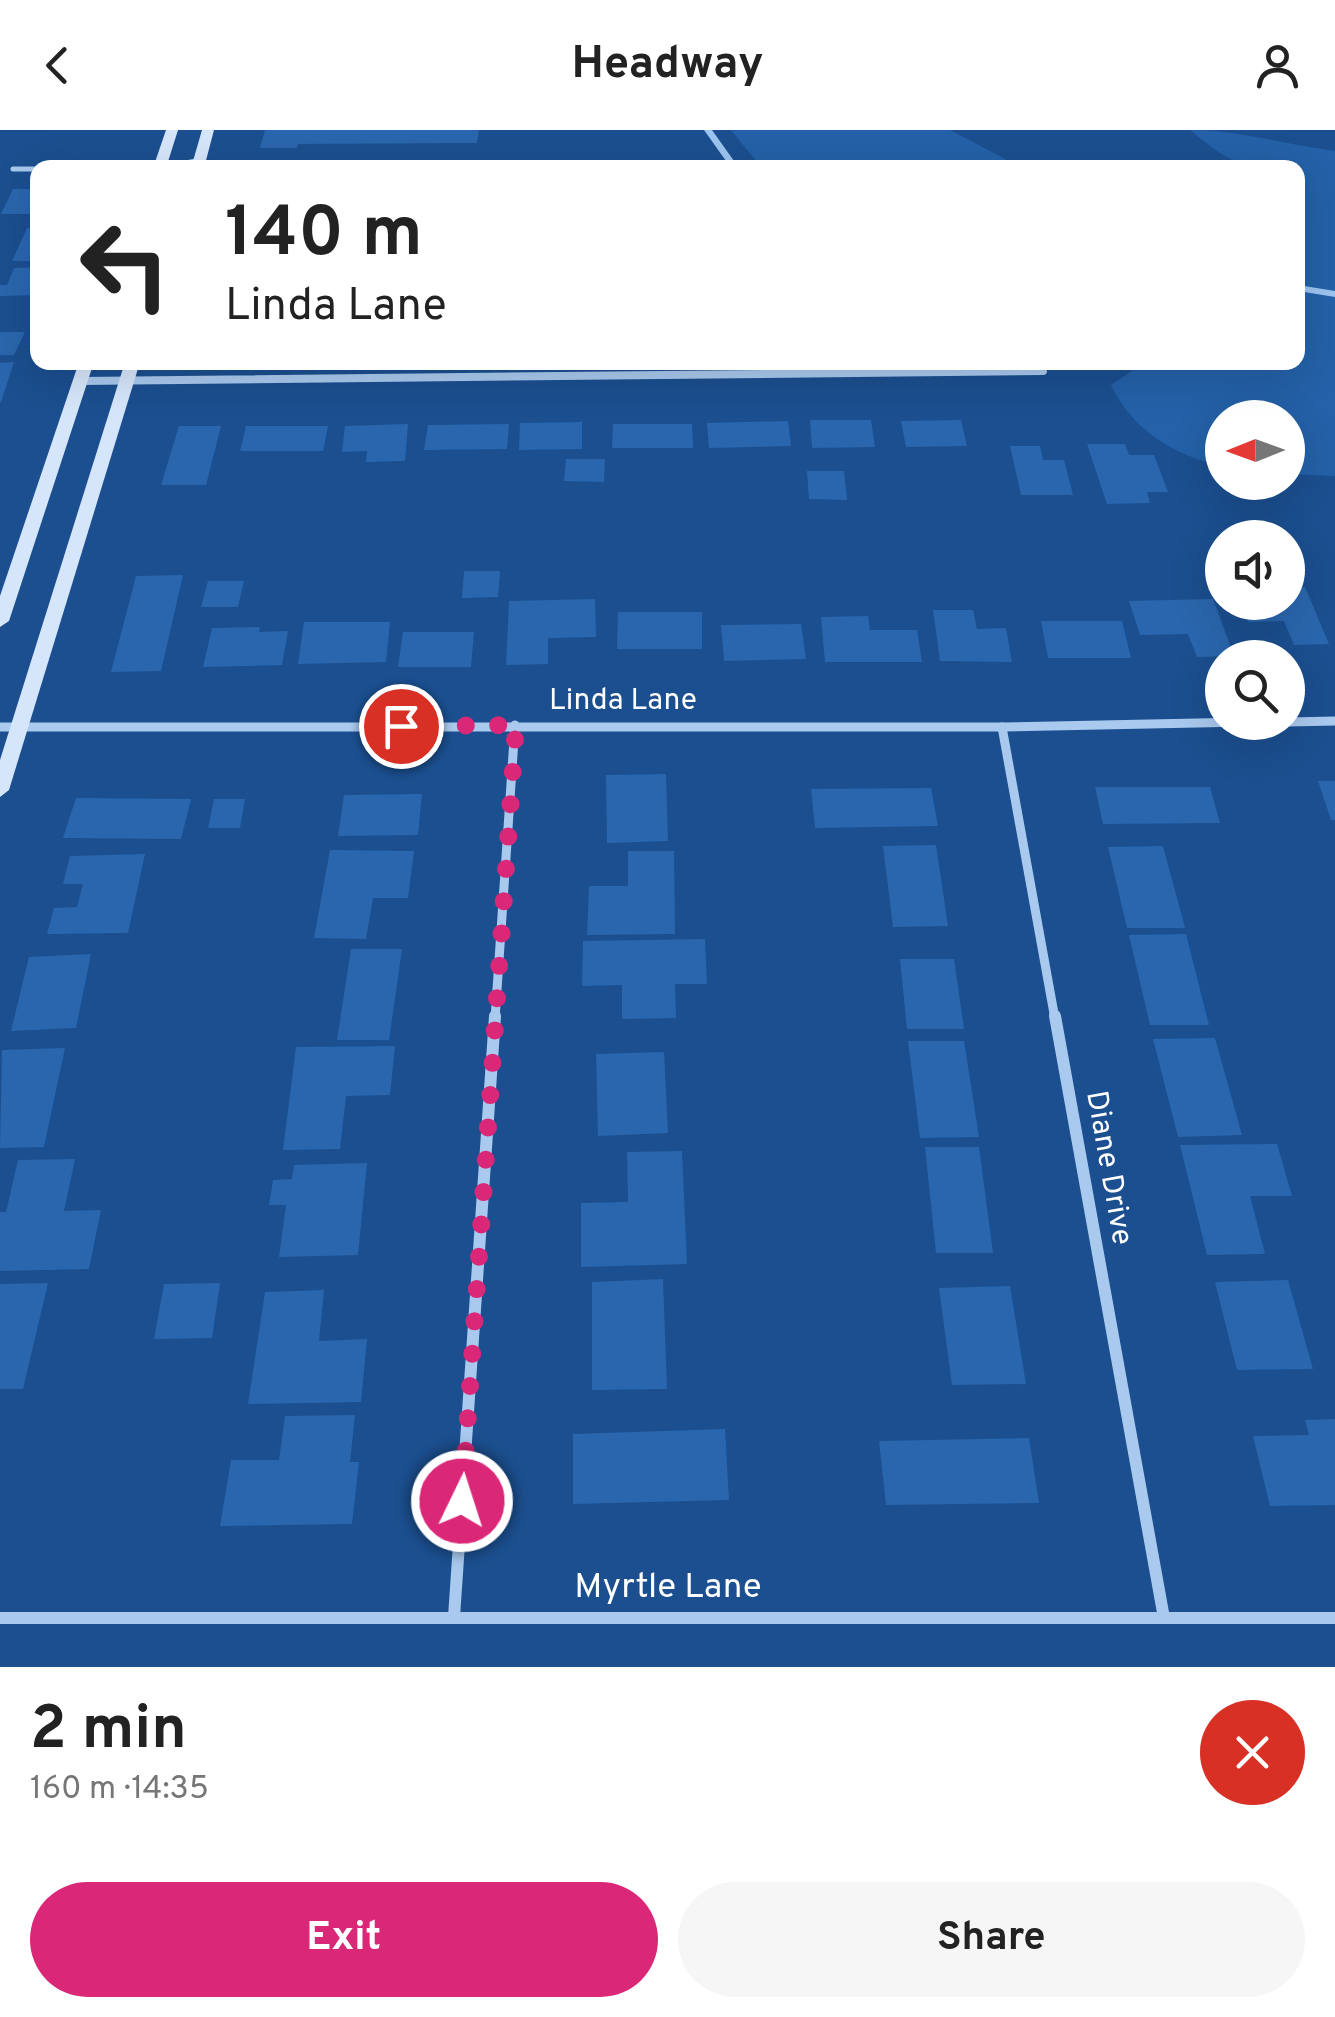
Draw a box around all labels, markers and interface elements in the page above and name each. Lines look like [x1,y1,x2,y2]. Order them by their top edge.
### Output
text: Headway [571,37,764,94]
icon: back [30,38,85,93]
icon: person [1250,38,1305,93]
text: 140 m [225,192,423,281]
icon: left [60,200,190,330]
text: Linda Lane [225,279,447,336]
north arrow [1205,400,1305,500]
map controls [1205,400,1305,740]
button: sound [1205,520,1305,620]
button: search [1205,640,1305,740]
street label: Linda Lane [549,683,697,720]
pin [359,684,444,769]
icon: arrive [374,699,429,754]
street label: Diane Drive [1076,1088,1140,1248]
position arrow [410,1449,514,1553]
street label: Myrtle Lane [574,1566,762,1610]
text: 2 min [30,1694,187,1770]
button: close [1200,1700,1305,1805]
text: 160 m · 14:35 [30,1770,209,1810]
button: Exit [30,1882,658,1997]
button: Share [678,1882,1305,1997]

